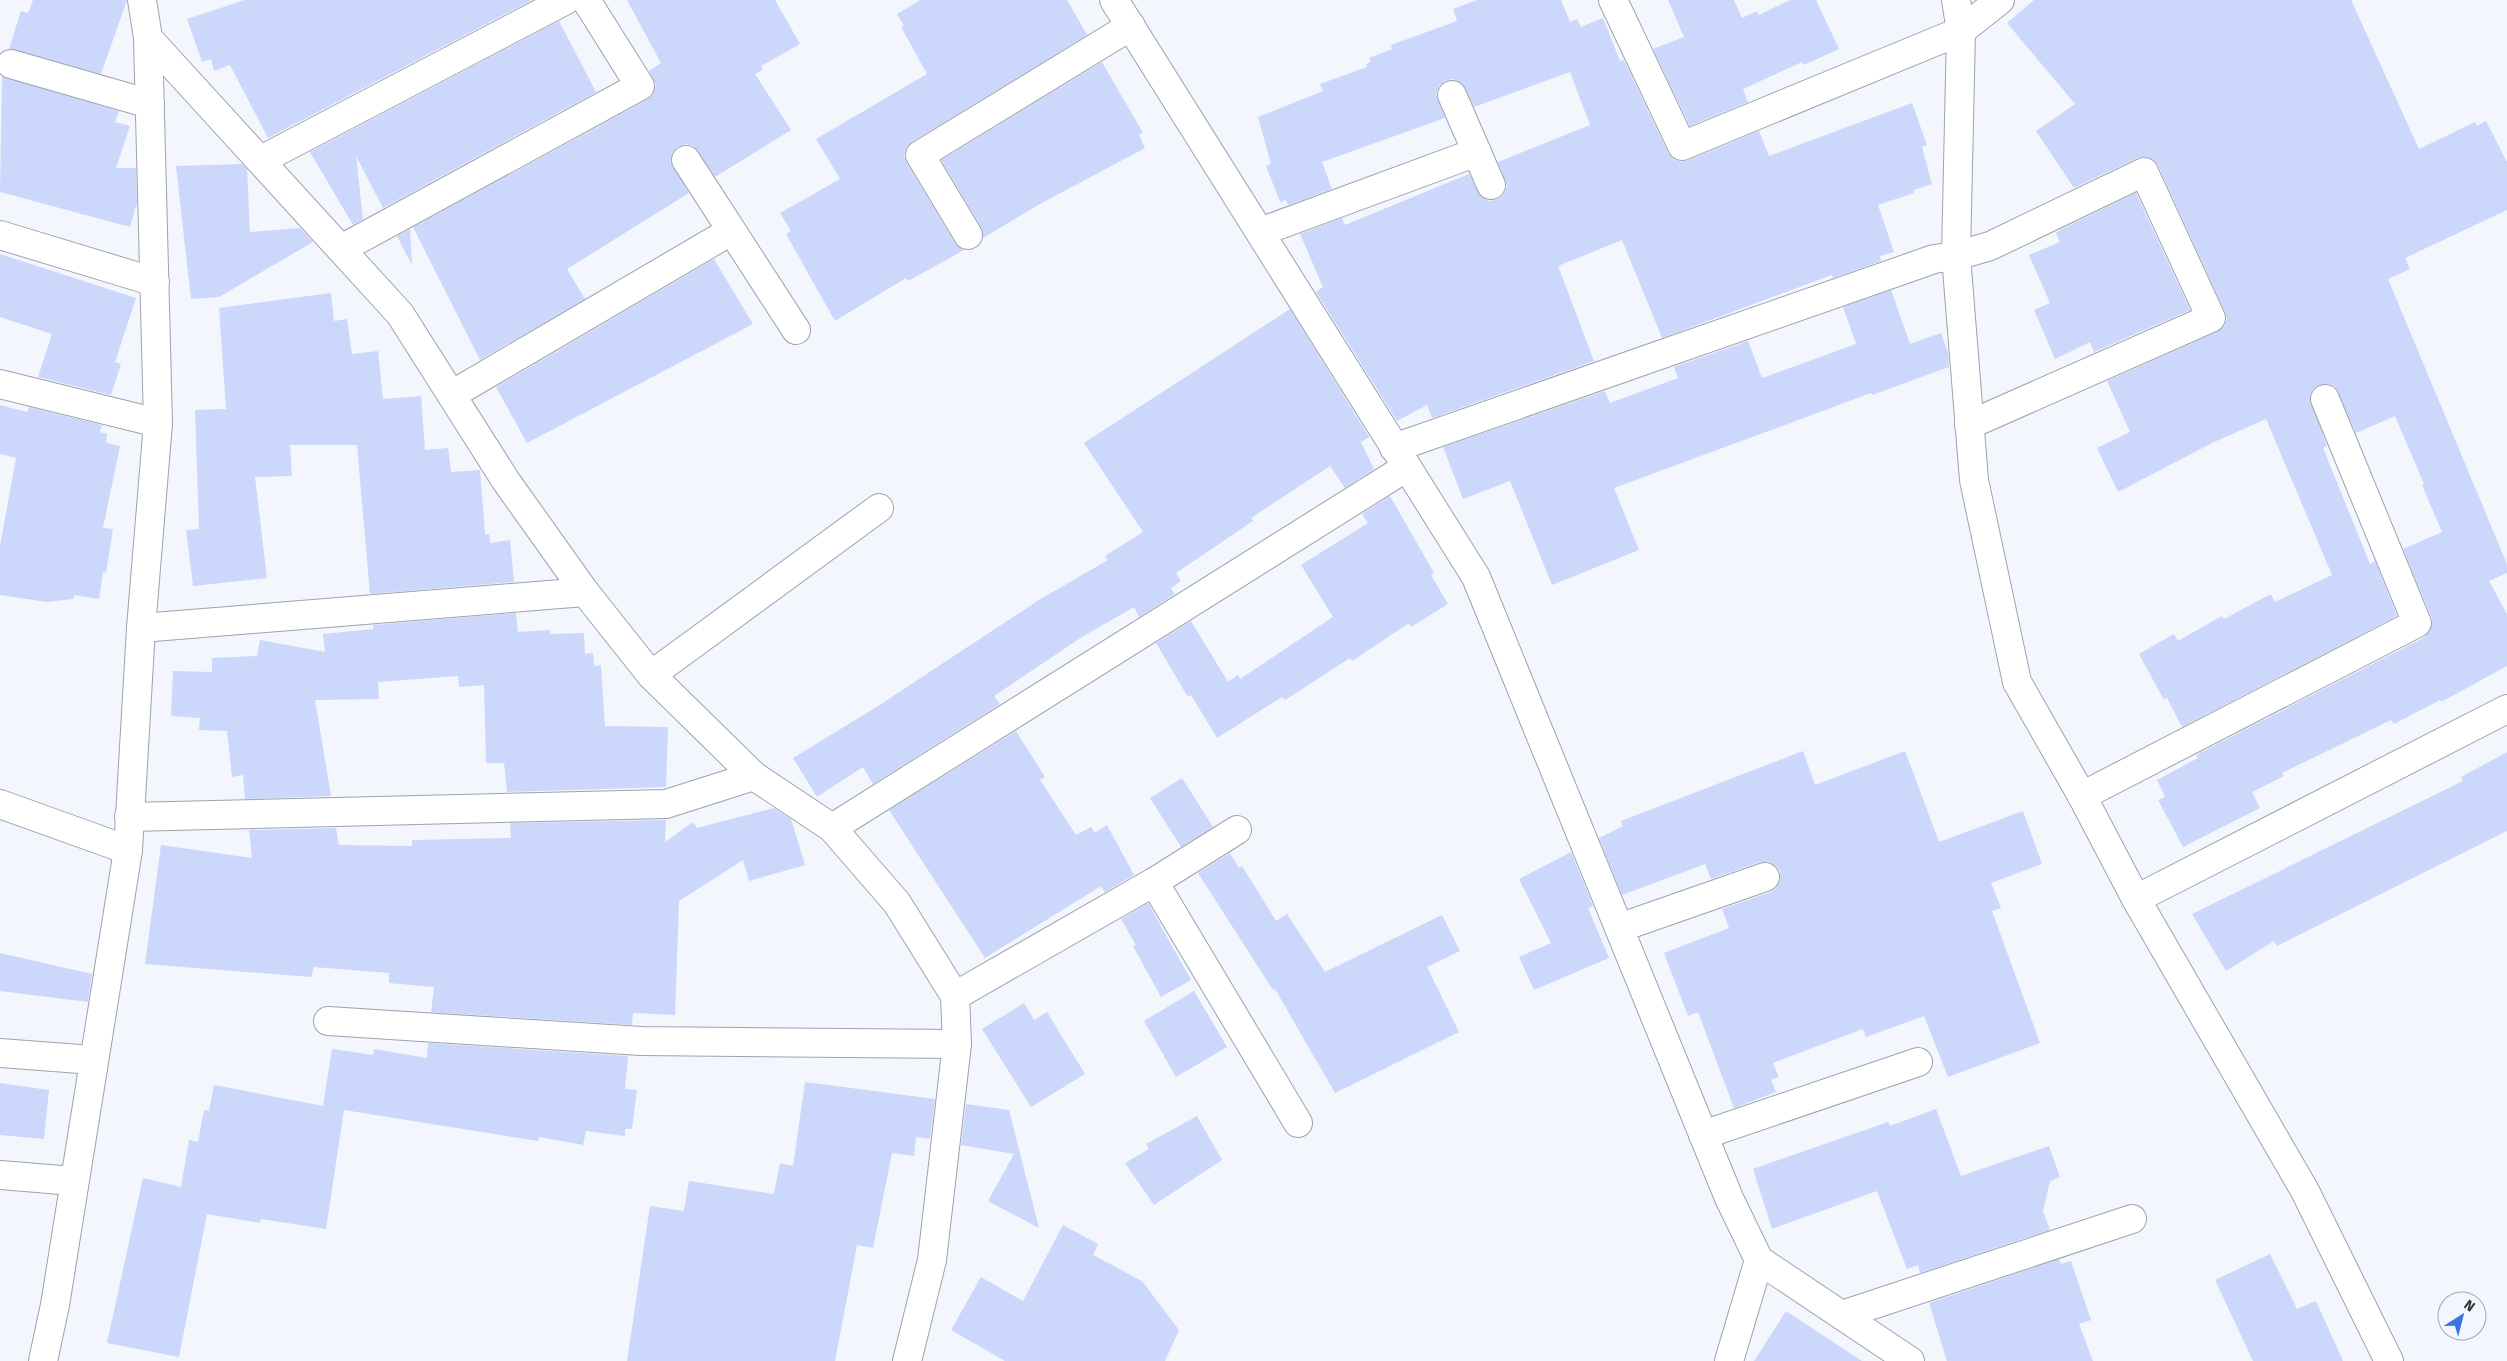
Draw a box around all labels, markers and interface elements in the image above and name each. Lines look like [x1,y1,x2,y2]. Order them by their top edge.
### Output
north arrow [2437,1291,2487,1341]
text: N [2461,1296,2478,1315]

